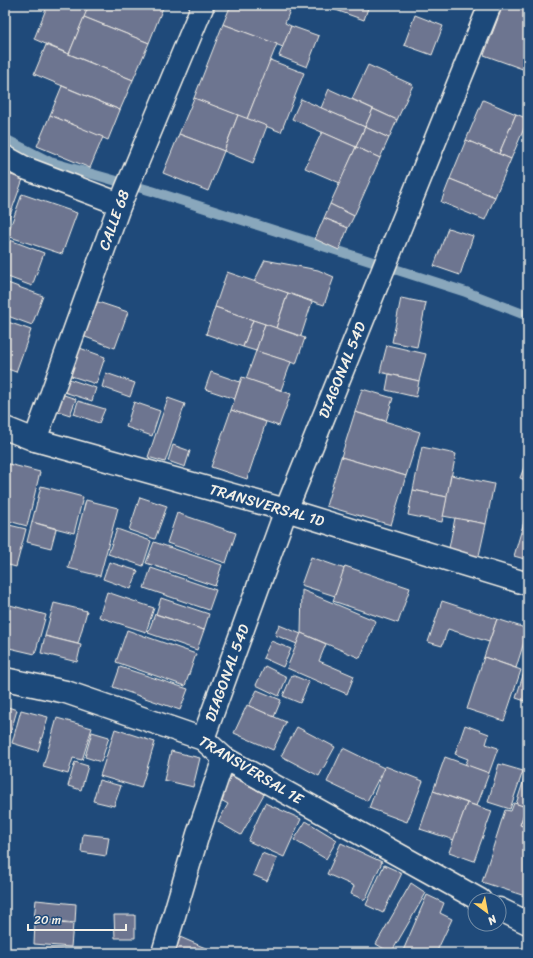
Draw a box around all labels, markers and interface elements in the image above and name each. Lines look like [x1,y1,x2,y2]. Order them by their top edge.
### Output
street label: CALLE 68 [91,186,137,254]
street label: DIAGONAL 54D [311,318,373,422]
street label: TRANSVERSAL 1D [206,476,328,534]
street label: DIAGONAL 54D [197,620,257,726]
street label: TRANSVERSAL 1E [194,728,310,812]
north arrow [467,892,507,932]
scale bar [28,906,126,932]
text: 20 m [34,909,61,931]
text: N [483,909,501,930]

